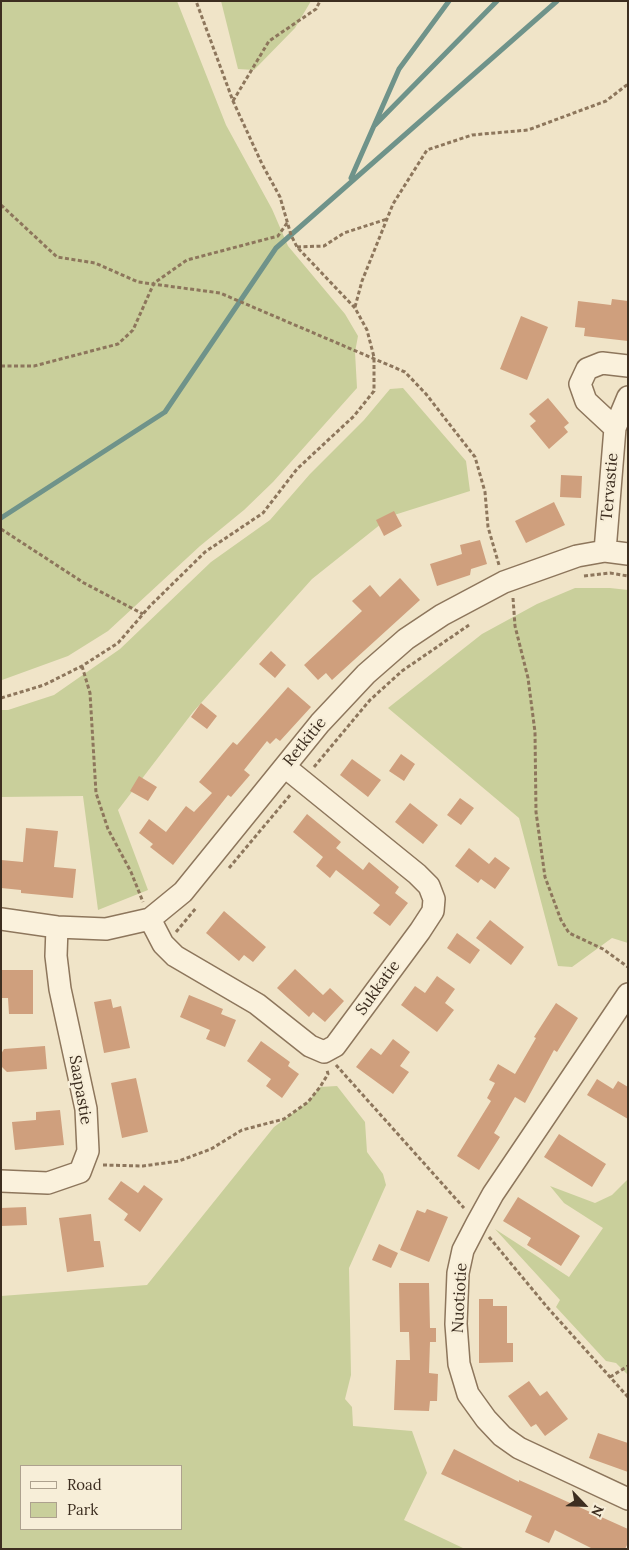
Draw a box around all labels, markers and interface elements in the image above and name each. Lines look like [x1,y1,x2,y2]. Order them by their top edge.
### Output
street label: Tervastie [597,452,623,522]
street label: Retkitie [279,714,331,770]
street label: Sukkatie [352,957,404,1019]
street label: Saapastie [64,1054,96,1126]
street label: Nuotiotie [449,1262,471,1334]
legend [20,1465,182,1530]
text: Road [67,1475,102,1494]
north arrow [559,1480,609,1530]
text: Park [67,1500,98,1519]
text: N [587,1502,608,1520]

